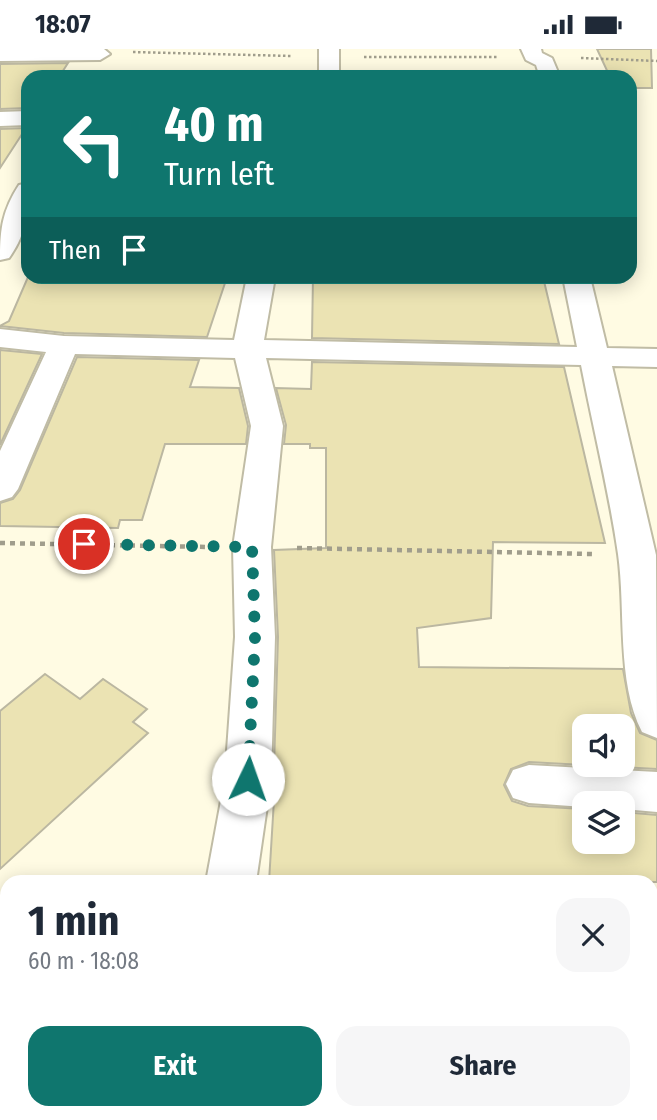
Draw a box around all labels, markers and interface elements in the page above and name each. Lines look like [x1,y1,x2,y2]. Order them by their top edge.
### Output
text: 18:07 [35,9,90,40]
text: 40 m [164,95,264,154]
icon: left [49,98,140,189]
text: Turn left [164,155,274,193]
icon: arrive [115,231,153,269]
text: Then [49,235,101,266]
pin [54,514,114,574]
icon: arrive [65,525,103,563]
map controls [572,714,635,854]
button: sound [572,714,635,777]
position arrow [211,742,285,816]
button: layers [572,791,635,854]
text: 1 min [28,896,119,946]
button: close [556,898,630,972]
text: 60 m · 18:08 [28,947,139,975]
button: Exit [28,1026,322,1106]
button: Share [336,1026,630,1106]

